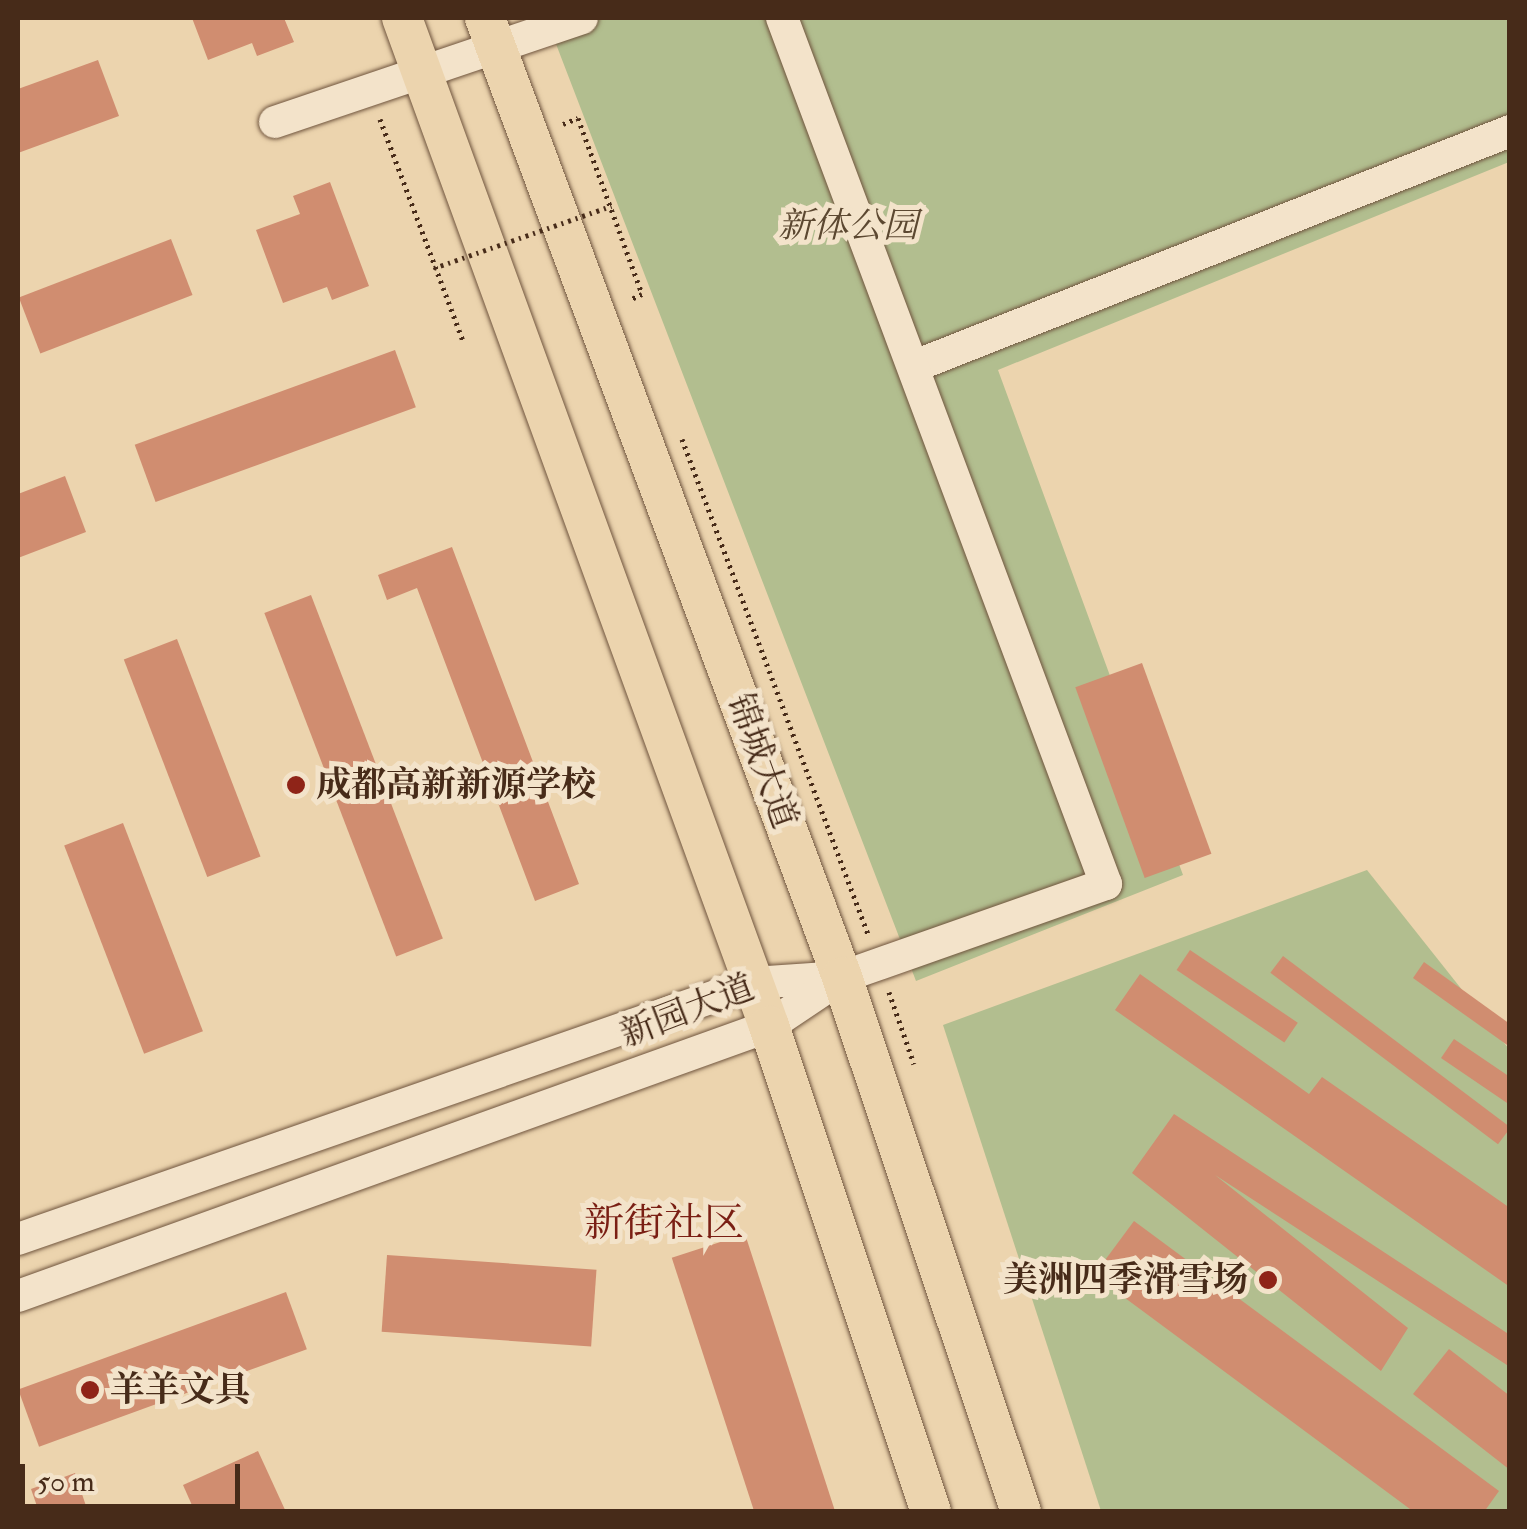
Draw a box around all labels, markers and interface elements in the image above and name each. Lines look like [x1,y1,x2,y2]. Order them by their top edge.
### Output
park label: 新体公园 [778,205,918,247]
street label: 锦城大道 [718,688,806,834]
place label: 成都高新新源学校 [316,764,596,806]
marker: 成都高新新源学校 [285,774,307,796]
street label: 新园大道 [614,966,760,1056]
district label: 新街社区 [584,1200,744,1248]
place label: 美洲四季滑雪场 [1003,1259,1248,1301]
marker: 美洲四季滑雪场 [1257,1269,1279,1291]
place label: 羊羊文具 [110,1369,250,1411]
marker: 羊羊文具 [79,1379,101,1401]
scale bar [25,1444,245,1506]
text: 50 m [37,1463,95,1500]

